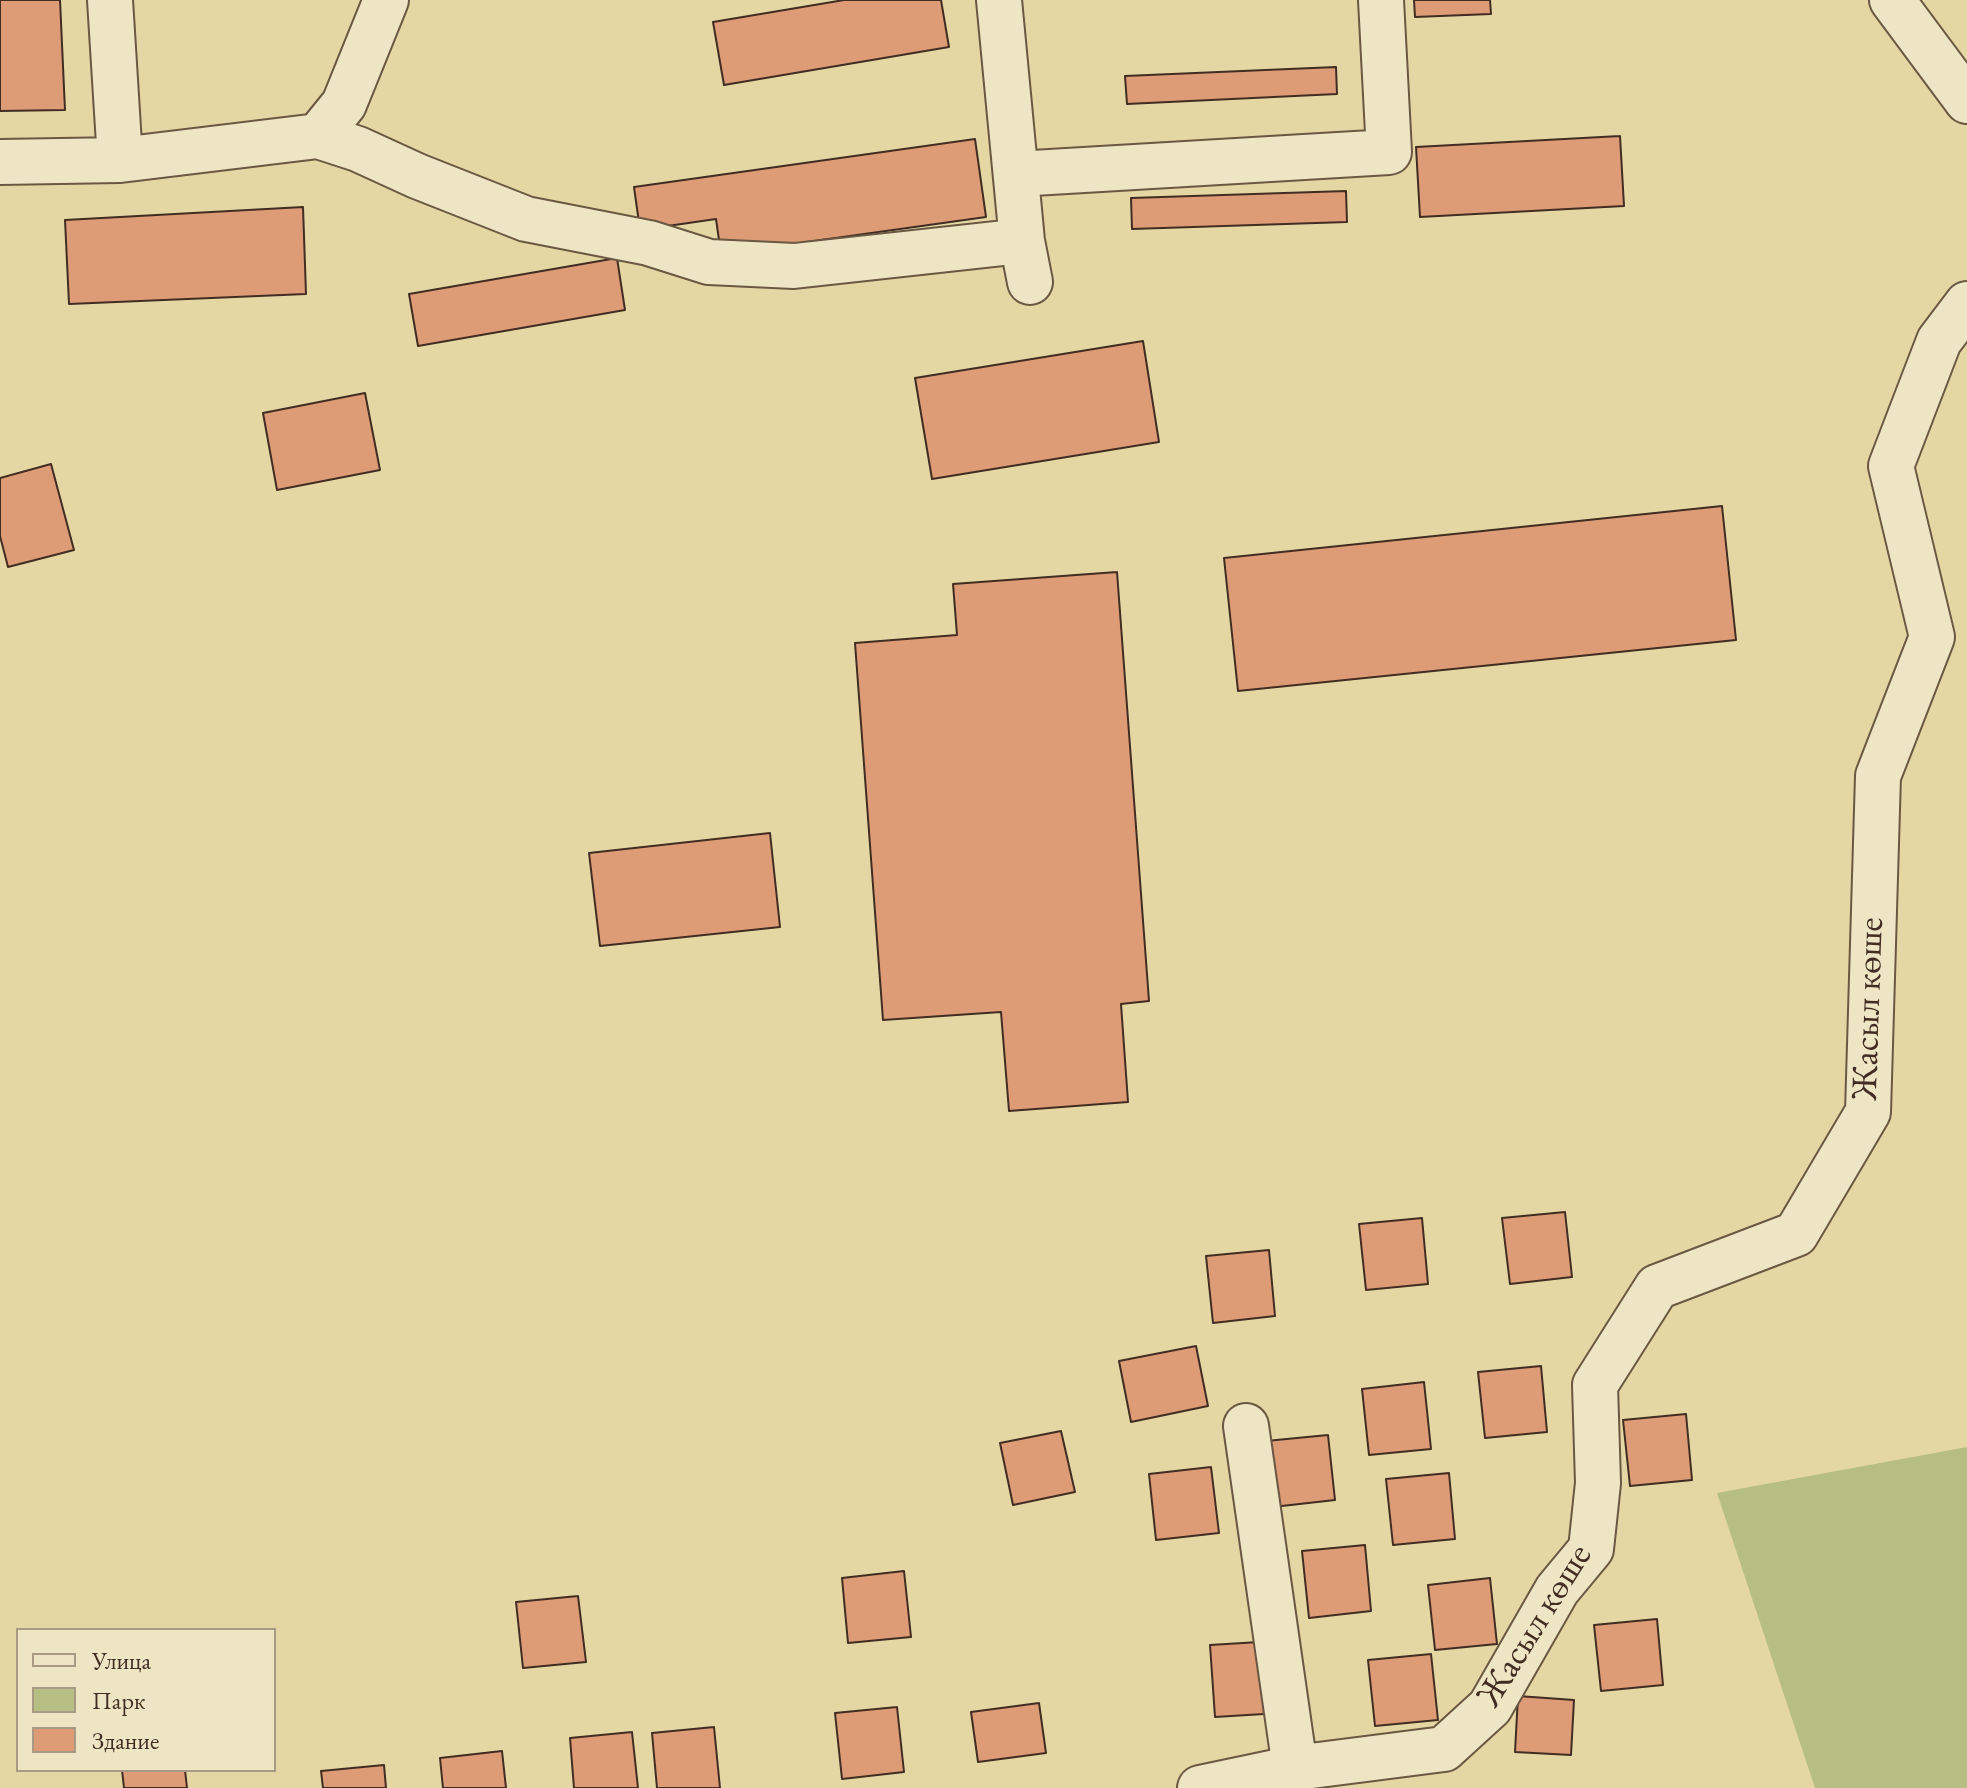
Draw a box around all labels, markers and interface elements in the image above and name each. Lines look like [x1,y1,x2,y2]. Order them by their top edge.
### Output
street label: Жасыл көше [1844,917,1894,1101]
street label: Жасыл көше [1468,1537,1602,1715]
legend [16,1628,276,1772]
text: Улица [92,1645,151,1676]
text: Парк [92,1685,145,1716]
text: Здание [92,1725,159,1756]

